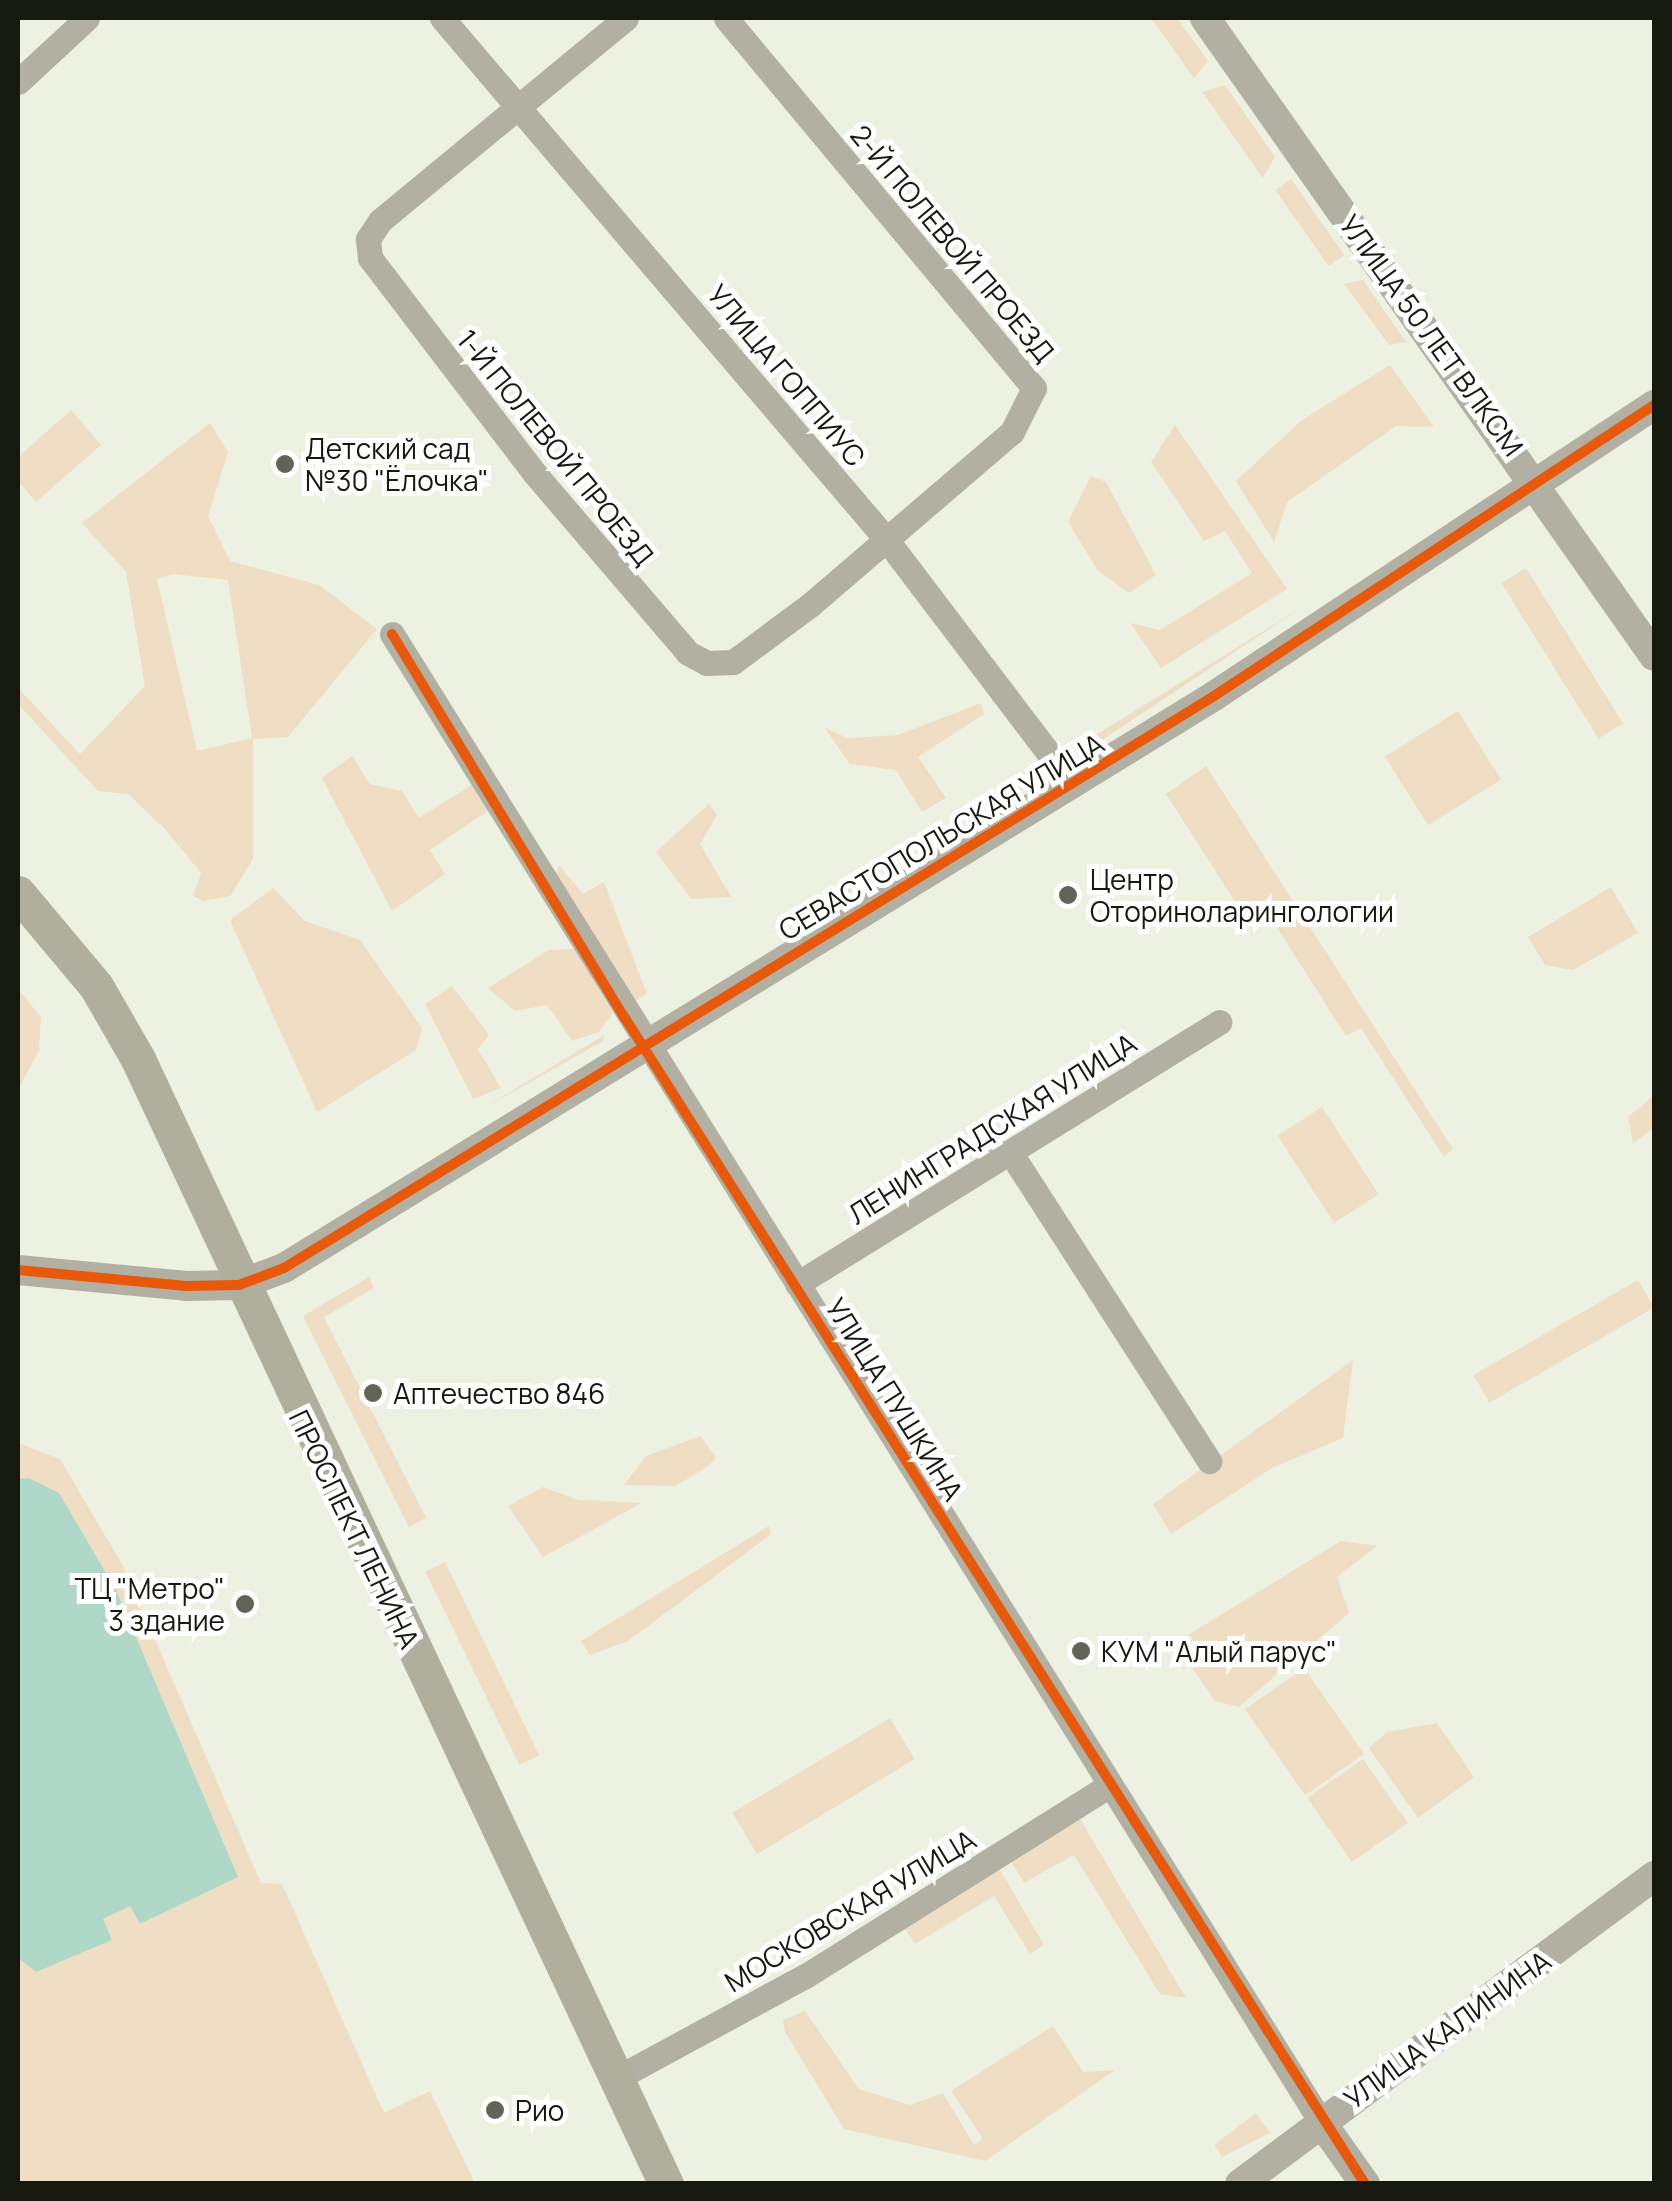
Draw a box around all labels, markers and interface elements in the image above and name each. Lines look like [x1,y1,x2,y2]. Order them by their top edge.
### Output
street label: 2-Й ПОЛЕВОЙ ПРОЕЗД [844,118,1062,368]
street label: УЛИЦА 50 ЛЕТ ВЛКСМ [1333,208,1531,462]
street label: УЛИЦА ГОППИУС [701,277,873,473]
street label: 1-Й ПОЛЕВОЙ ПРОЕЗД [451,322,661,572]
place label: Детский сад №30 "Ёлочка" [305,431,489,497]
marker: Детский сад №30 "Ёлочка" [274,453,296,475]
street label: СЕВАСТОПОЛЬСКАЯ УЛИЦА [773,726,1109,946]
place label: Центр Оториноларингологии [1090,862,1394,928]
marker: Центр Оториноларингологии [1055,882,1081,908]
street label: ЛЕНИНГРАДСКАЯ УЛИЦА [842,1025,1142,1231]
street label: УЛИЦА ПУШКИНА [819,1292,971,1506]
place label: Аптечество 846 [393,1376,605,1410]
marker: Аптечество 846 [362,1382,384,1404]
street label: ПРОСПЕКТ ЛЕНИНА [283,1404,427,1654]
place label: ТЦ "Метро" 3 здание [74,1571,225,1637]
marker: ТЦ "Метро" 3 здание [234,1593,256,1615]
place label: КУМ "Алый парус" [1101,1634,1337,1668]
marker: КУМ "Алый парус" [1070,1640,1092,1662]
street label: МОСКОВСКАЯ УЛИЦА [719,1822,981,1998]
street label: УЛИЦА КАЛИНИНА [1337,1943,1557,2115]
place label: Рио [515,2093,564,2127]
marker: Рио [484,2099,506,2121]

